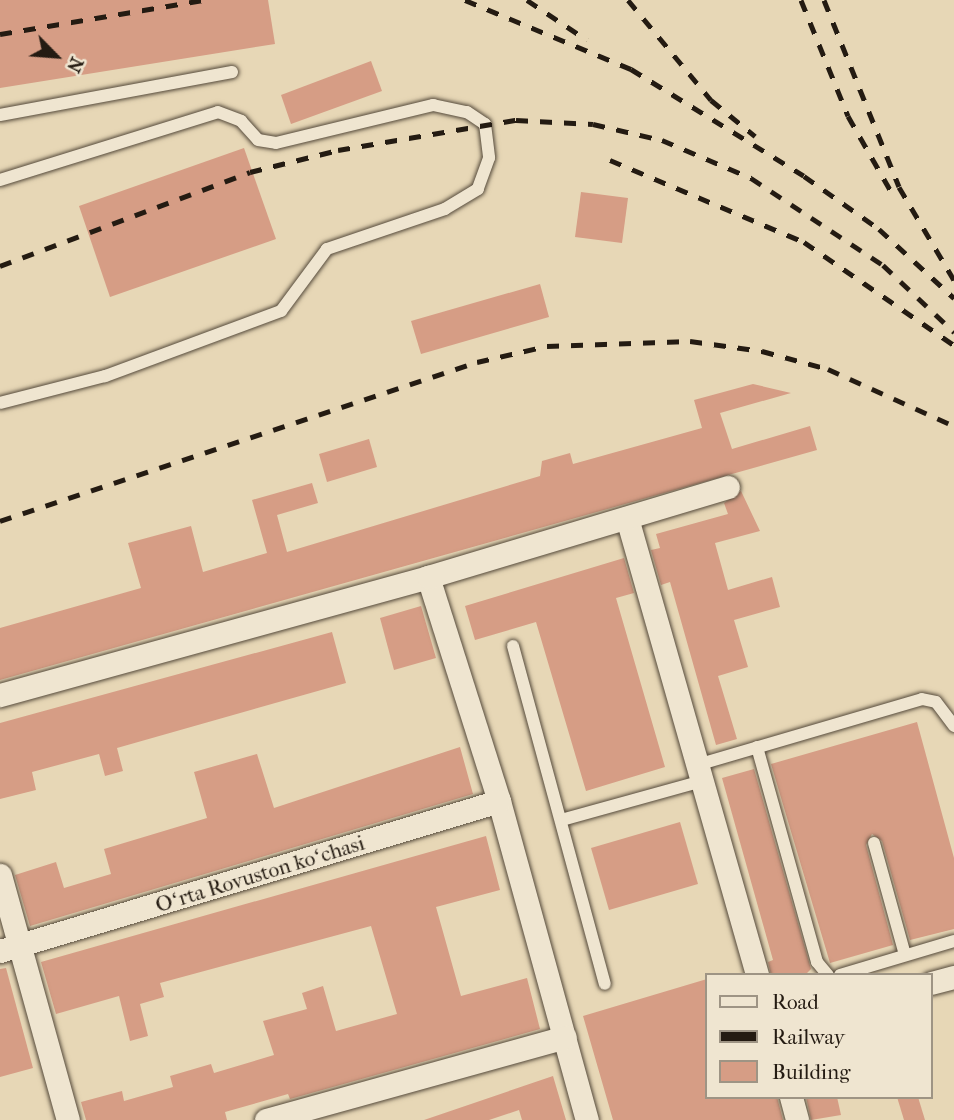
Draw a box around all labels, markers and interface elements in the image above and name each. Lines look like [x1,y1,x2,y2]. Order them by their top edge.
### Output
north arrow [21,21,91,91]
text: N [62,54,88,76]
street label: Oʻrta Rovuston koʻchasi [152,830,368,918]
legend [706,973,933,1099]
text: Road [772,990,819,1014]
text: Railway [772,1025,845,1049]
text: Building [772,1060,850,1084]

